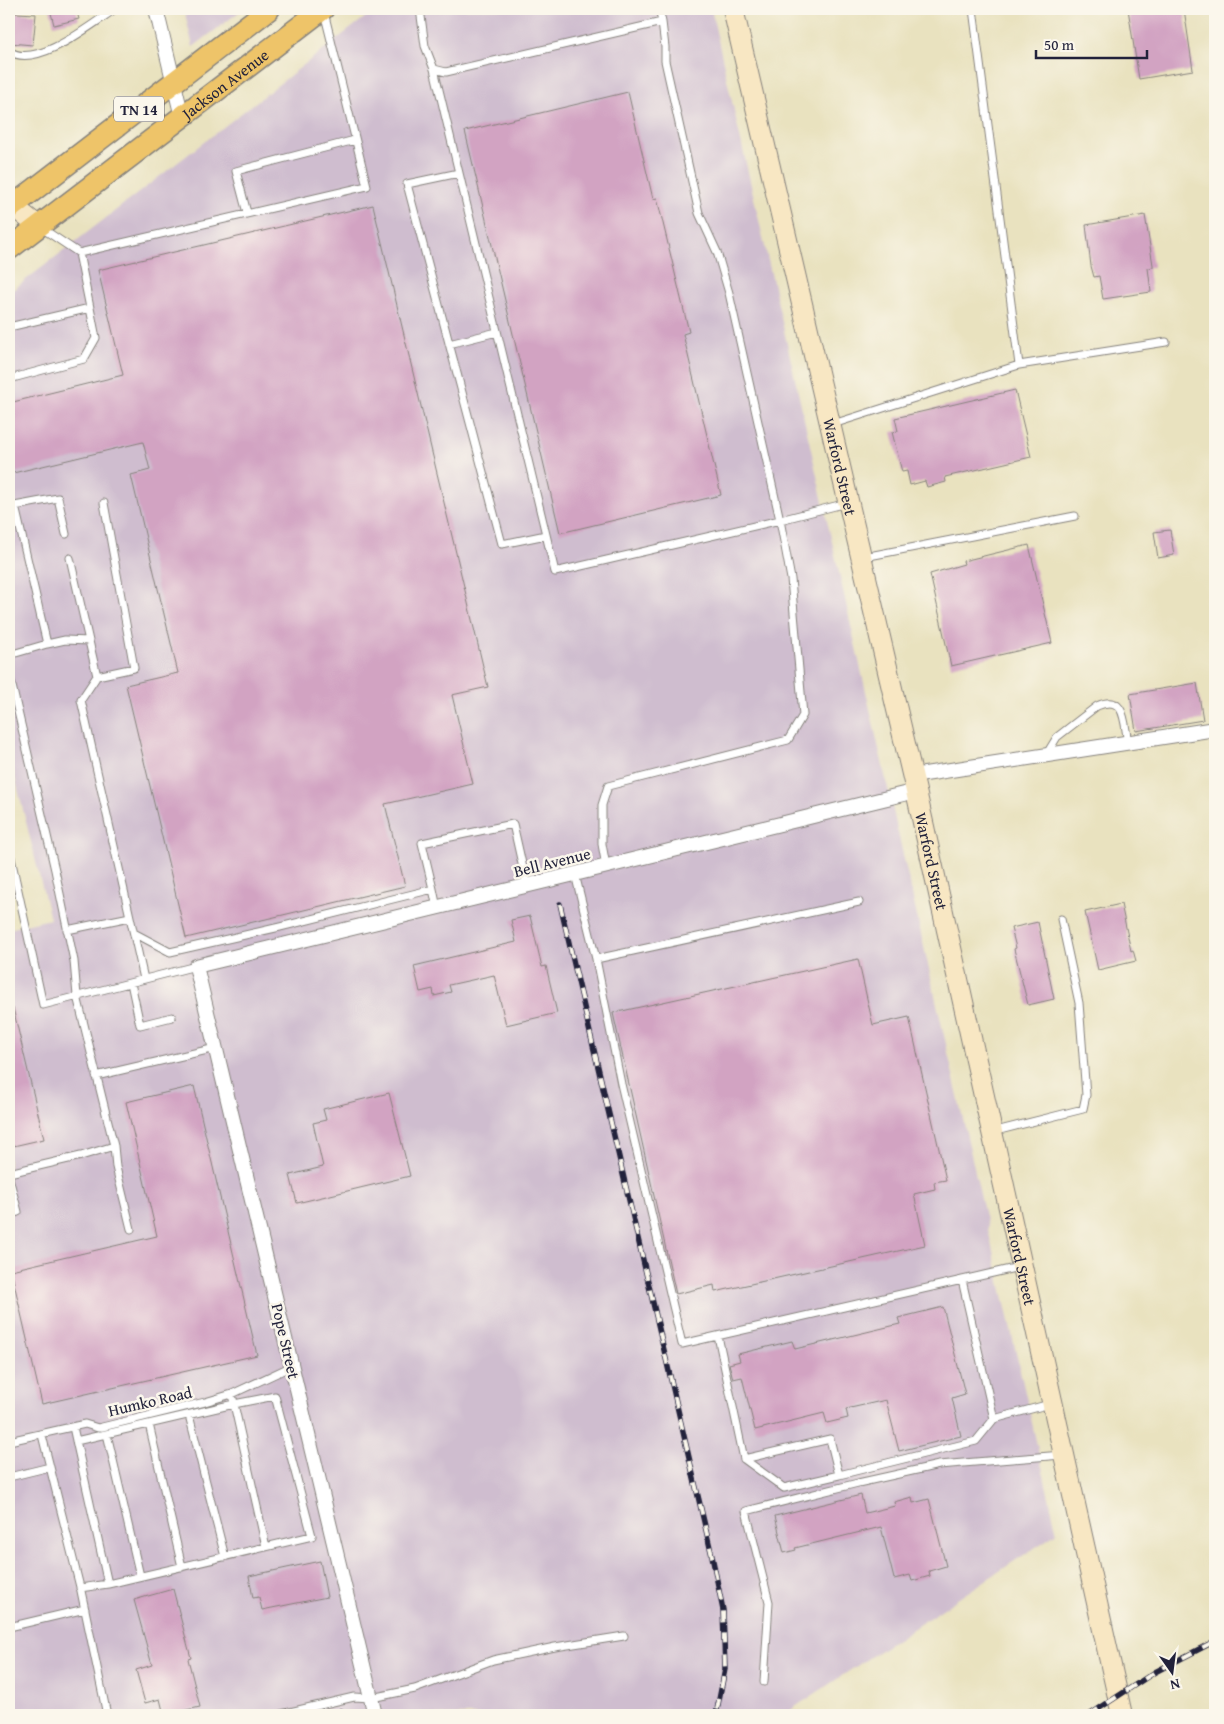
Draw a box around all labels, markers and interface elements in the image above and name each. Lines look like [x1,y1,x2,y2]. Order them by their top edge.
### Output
scale bar [1036,28,1148,60]
text: 50 m [1044,34,1075,55]
street label: Jackson Avenue [175,43,274,126]
road number: TN 14 [114,96,164,122]
street label: Warford Street [817,415,863,518]
street label: Warford Street [909,810,954,913]
street label: Bell Avenue [511,841,593,883]
street label: Warford Street [997,1205,1042,1308]
street label: Pope Street [266,1301,306,1382]
street label: Humko Road [106,1380,195,1422]
north arrow [1146,1646,1196,1696]
text: N [1168,1674,1182,1696]

